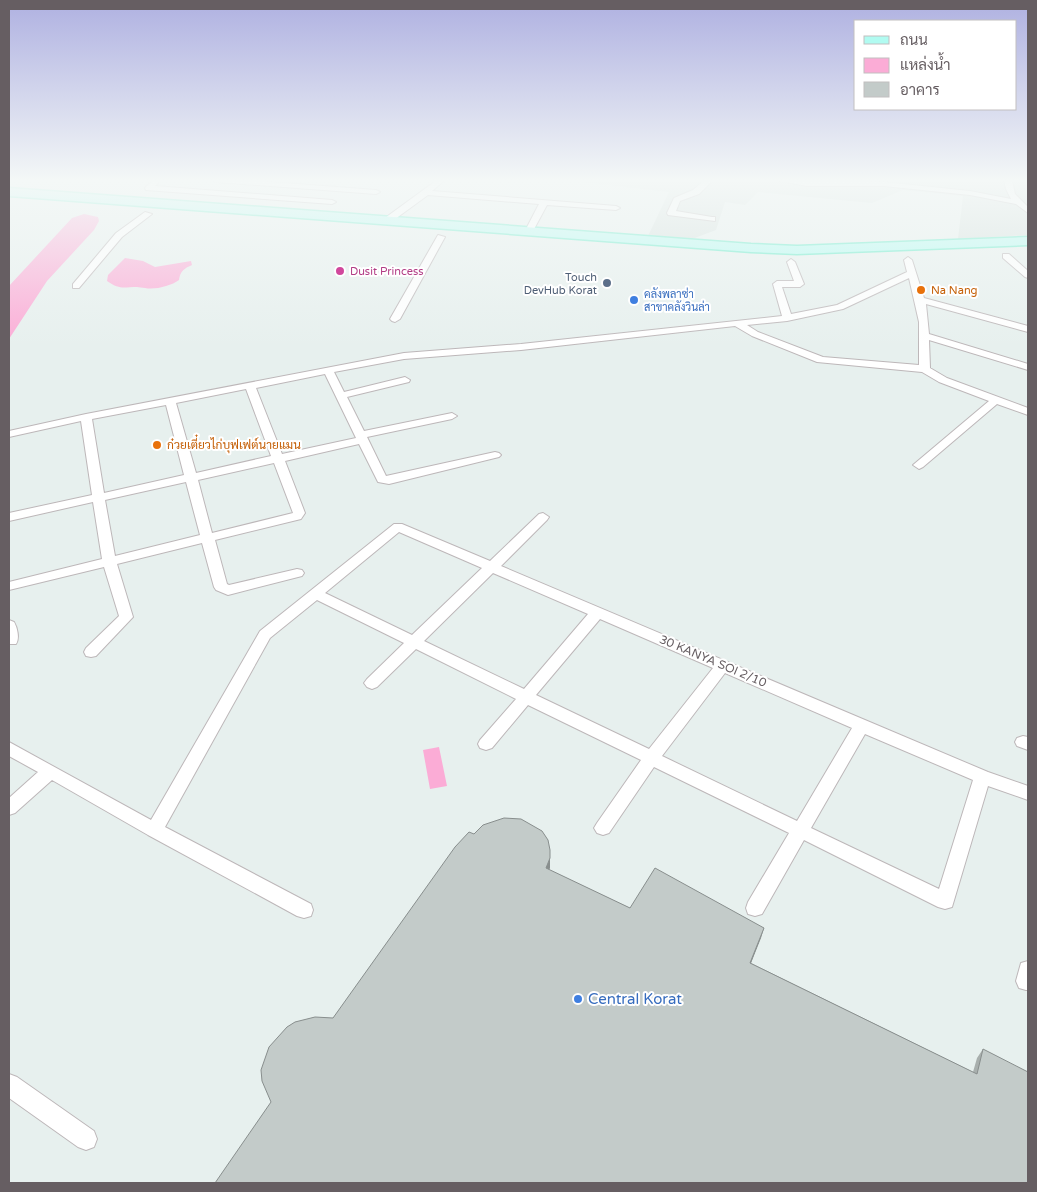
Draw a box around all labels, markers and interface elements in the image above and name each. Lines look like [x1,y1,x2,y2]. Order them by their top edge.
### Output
legend [854,20,1017,110]
text: ถนน [900,31,928,49]
text: แหล่งน้ำ [900,52,951,74]
text: อาคาร [900,81,940,99]
marker: Dusit Princess [334,265,346,277]
place label: Dusit Princess [350,265,424,278]
place label: Touch DevHub Korat [524,271,597,297]
marker: Touch DevHub Korat [601,277,613,289]
marker: Na Nang [915,284,927,296]
place label: Na Nang [931,284,978,297]
place label: คลังพลาซ่า สาขาคลังวินล่า [644,287,710,314]
marker: คลังพลาซ่า สาขาคลังวินล่า [628,294,640,306]
place label: ก๋วยเตี๋ยวไก่บุฟเฟต์นายแมน [167,434,301,454]
marker: ก๋วยเตี๋ยวไก่บุฟเฟต์นายแมน [151,439,163,451]
street label: 30 KANYA SOI 2/10 [657,632,769,690]
place label: Central Korat [588,990,682,1008]
marker: Central Korat [572,993,584,1005]

